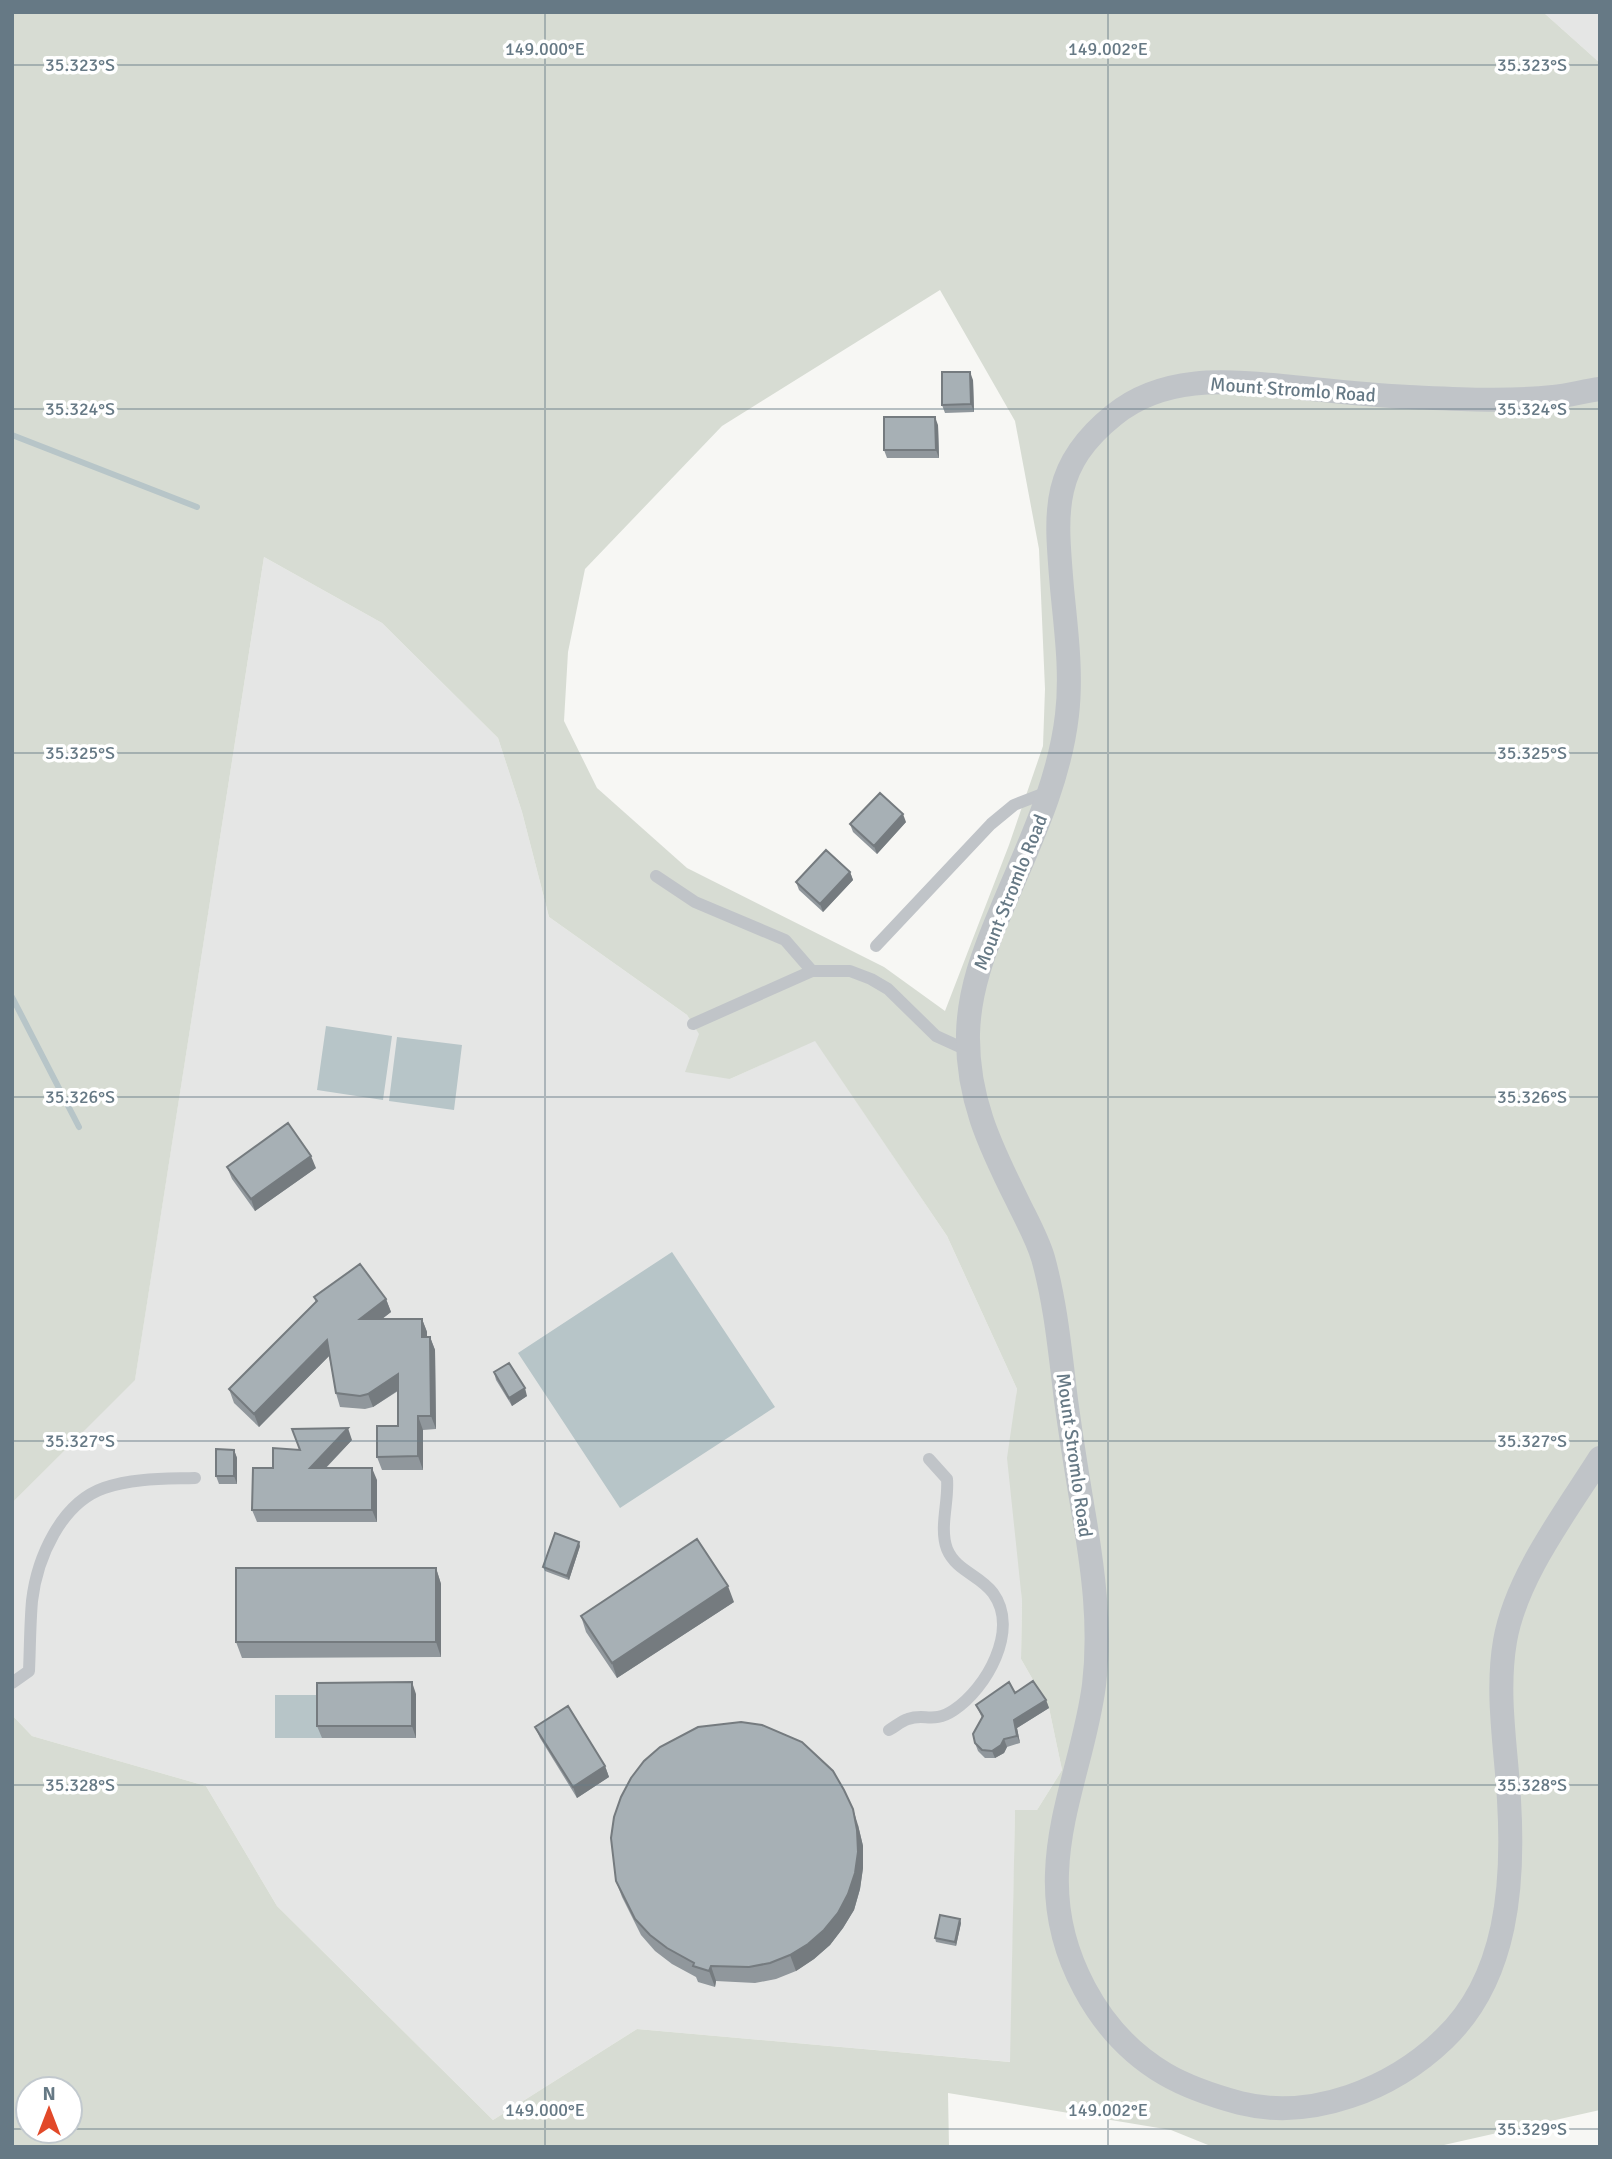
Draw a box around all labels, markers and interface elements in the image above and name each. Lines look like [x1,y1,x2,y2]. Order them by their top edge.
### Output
text: 149.000°E [505,38,585,60]
text: 149.002°E [1068,38,1148,60]
text: 35.323°S [45,54,115,76]
text: 35.323°S [1497,54,1567,76]
street label: Mount Stromlo Road [1209,372,1376,408]
text: 35.324°S [45,398,115,420]
text: 35.324°S [1497,398,1567,420]
text: 35.325°S [45,742,115,764]
text: 35.325°S [1497,742,1567,764]
street label: Mount Stromlo Road [969,811,1053,974]
text: 35.326°S [45,1086,115,1108]
text: 35.326°S [1497,1086,1567,1108]
street label: Mount Stromlo Road [1051,1371,1097,1539]
text: 35.327°S [45,1430,115,1452]
text: 35.327°S [1497,1430,1567,1452]
text: 35.328°S [45,1774,115,1796]
text: 35.328°S [1497,1774,1567,1796]
north arrow [14,2075,84,2145]
text: N [42,2082,56,2106]
text: 149.000°E [505,2099,585,2121]
text: 149.002°E [1068,2099,1148,2121]
text: 35.329°S [1497,2118,1567,2140]

